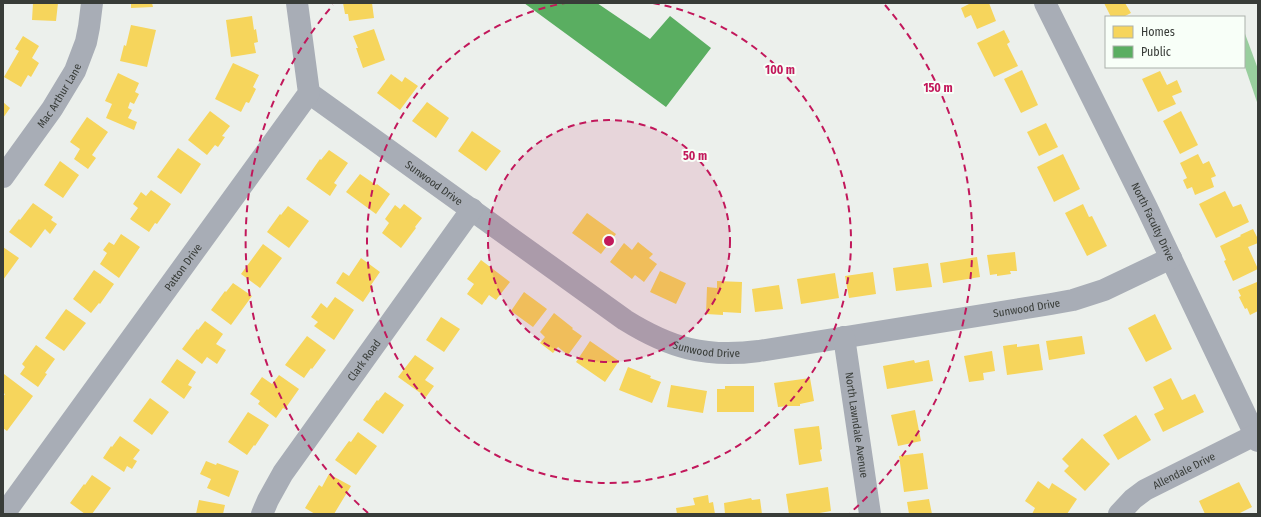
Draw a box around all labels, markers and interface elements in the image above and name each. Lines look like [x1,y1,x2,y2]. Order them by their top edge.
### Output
legend [1105,16,1245,68]
text: Homes [1141,25,1175,39]
text: Public [1141,45,1171,59]
street label: Mac Arthur Lane [34,62,84,130]
text: 100 m [765,63,795,77]
text: 150 m [923,81,953,95]
text: 50 m [683,149,707,163]
street label: Sunwood Drive [403,158,465,208]
street label: North Faculty Drive [1129,180,1178,263]
centre of rings [602,234,616,248]
street label: Patton Drive [161,241,204,293]
street label: Sunwood Drive [992,296,1061,320]
street label: Clark Road [345,337,383,383]
street label: Sunwood Drive [671,338,740,360]
street label: North Lawndale Avenue [843,371,871,479]
street label: Allendale Drive [1150,449,1217,492]

